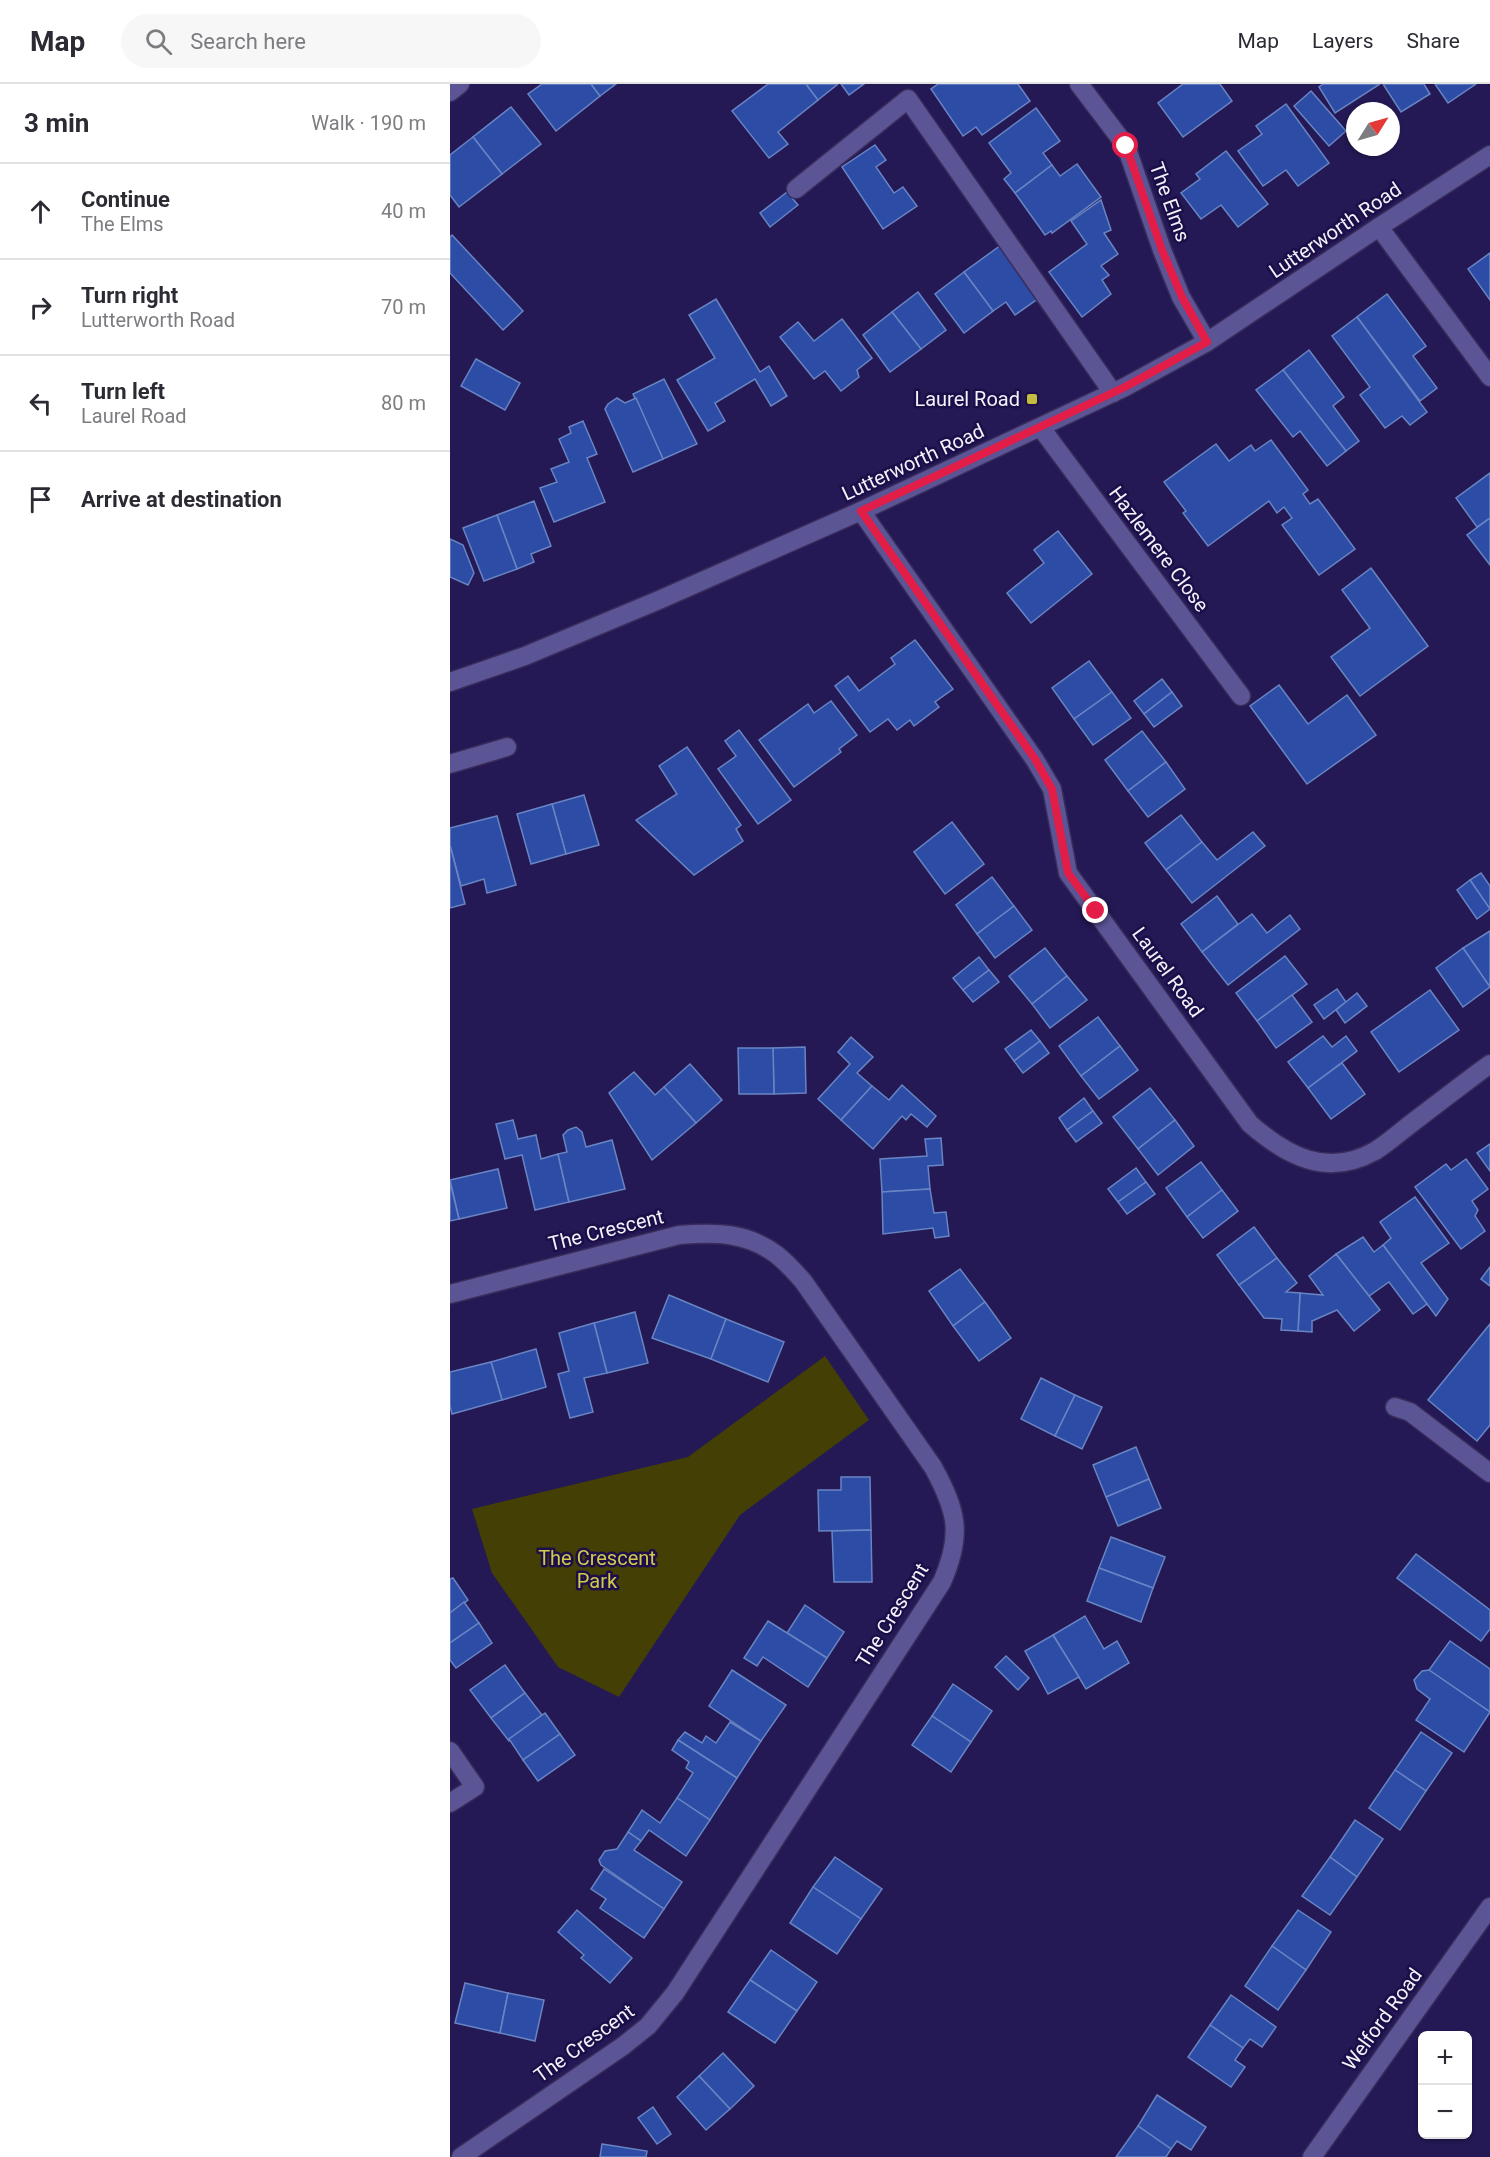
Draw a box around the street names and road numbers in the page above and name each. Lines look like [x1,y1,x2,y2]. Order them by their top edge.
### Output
street label: The Elms [1145,159,1195,245]
street label: Lutterworth Road [1264,177,1406,283]
street label: Lutterworth Road [838,419,988,505]
street label: Hazlemere Close [1104,481,1214,617]
street label: Laurel Road [1127,922,1209,1022]
street label: The Crescent [546,1204,666,1256]
street label: The Crescent [851,1559,933,1671]
street label: Welford Road [1337,1963,1427,2075]
street label: The Crescent [529,1999,639,2087]

